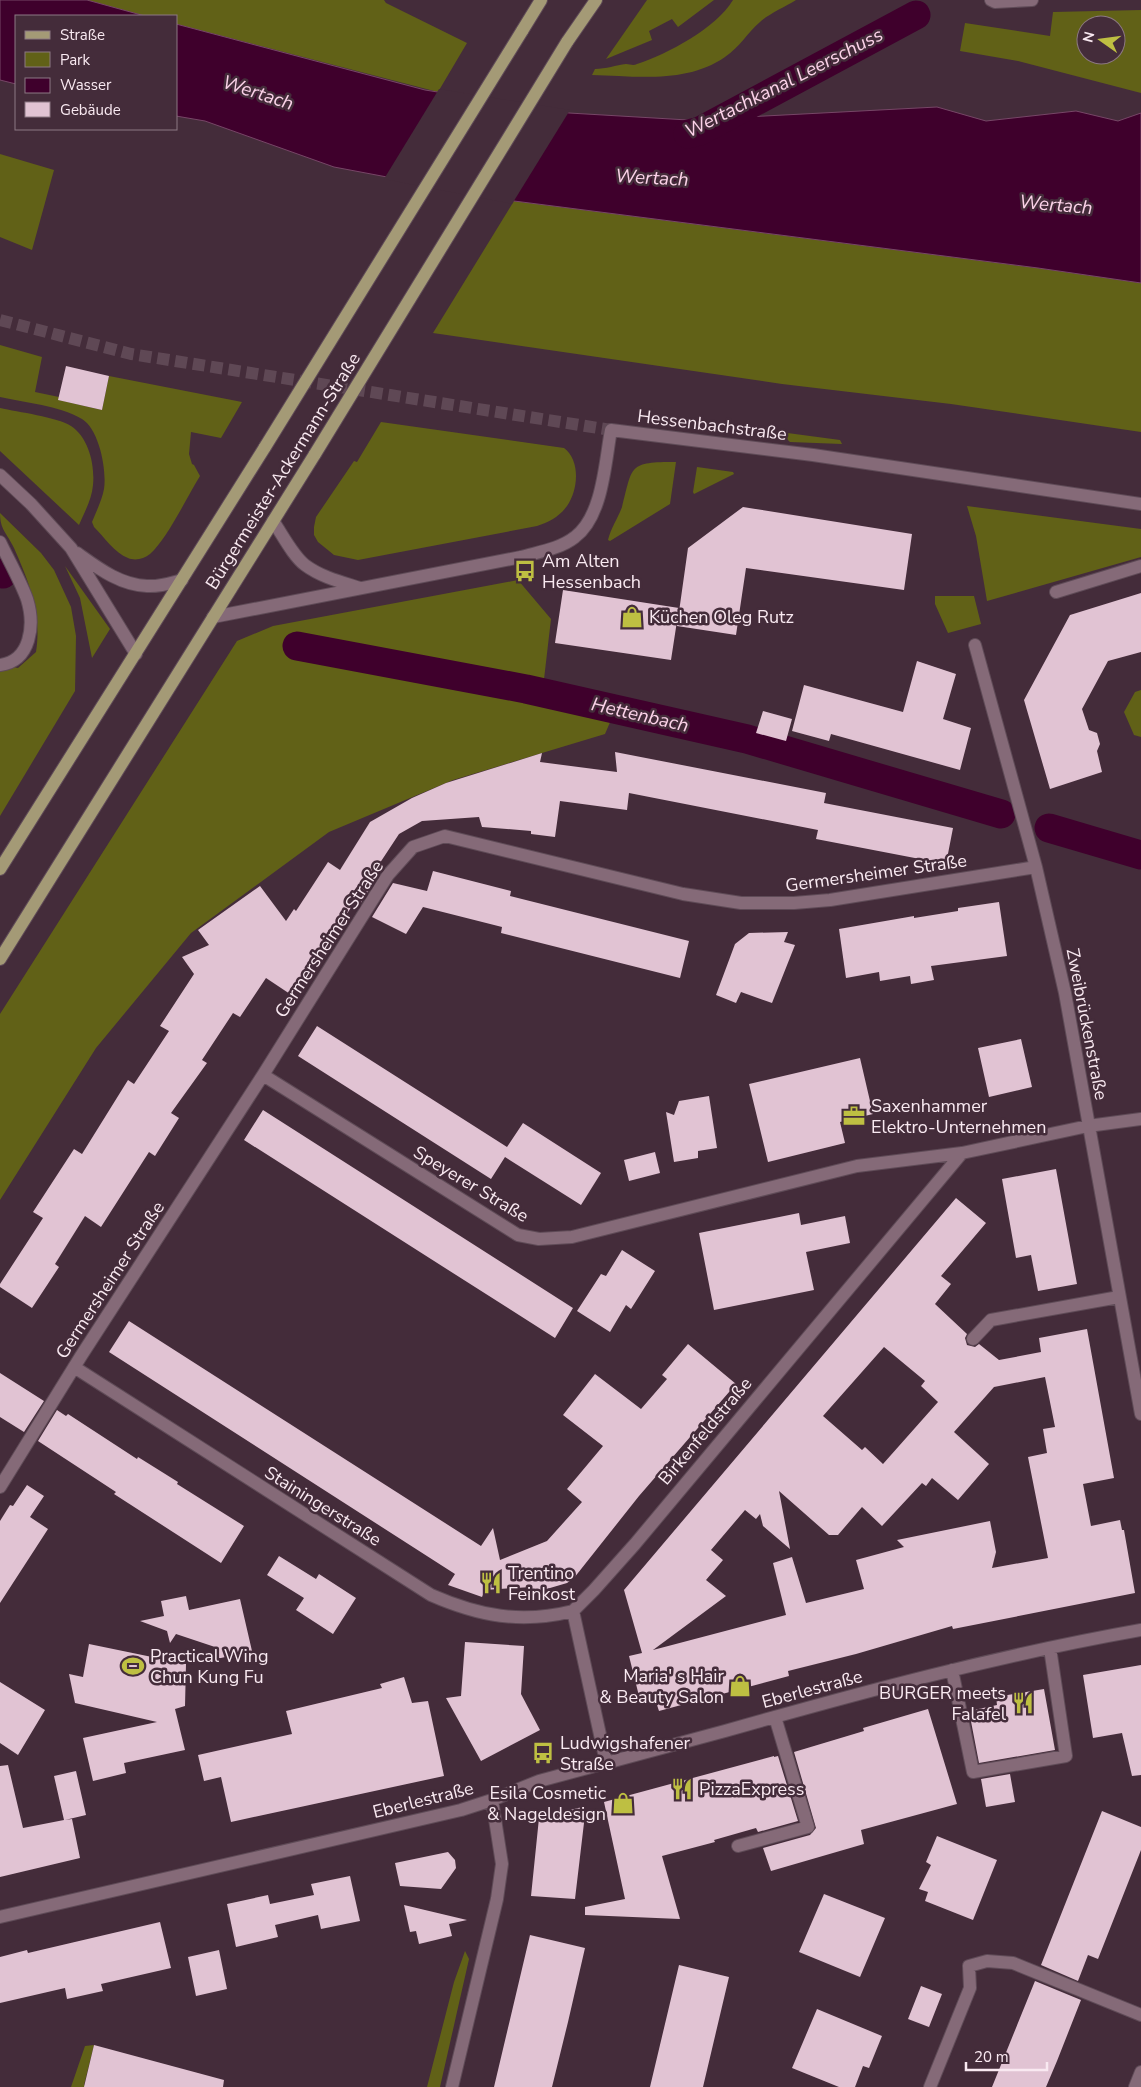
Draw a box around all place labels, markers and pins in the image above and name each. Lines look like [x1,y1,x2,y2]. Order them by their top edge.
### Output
place label: Am Alten Hessenbach [542,549,641,594]
bus stop icon: Am Alten Hessenbach [512,558,538,584]
shop icon: Küchen Oleg Rutz [619,604,645,630]
place label: Küchen Oleg Rutz [649,605,794,629]
place label: Saxenhammer Elektro-Unternehmen [871,1094,1046,1139]
office icon: Saxenhammer Elektro-Unternehmen [841,1103,867,1129]
place label: Trentino Feinkost [508,1561,576,1606]
restaurant icon: Trentino Feinkost [478,1570,504,1596]
place label: Practical Wing Chun Kung Fu [150,1644,268,1689]
sports icon: Practical Wing Chun Kung Fu [120,1653,146,1679]
place label: Maria' s Hair & Beauty Salon [599,1664,725,1709]
shop icon: Maria' s Hair & Beauty Salon [727,1673,753,1699]
place label: BURGER meets Falafel [879,1681,1007,1726]
restaurant icon: BURGER meets Falafel [1010,1690,1036,1716]
place label: Ludwigshafener Straße [560,1731,691,1776]
bus stop icon: Ludwigshafener Straße [530,1740,556,1766]
restaurant icon: PizzaExpress [669,1776,695,1802]
place label: PizzaExpress [699,1777,804,1801]
place label: Esila Cosmetic & Nageldesign [487,1781,606,1826]
shop icon: Esila Cosmetic & Nageldesign [610,1790,636,1816]

